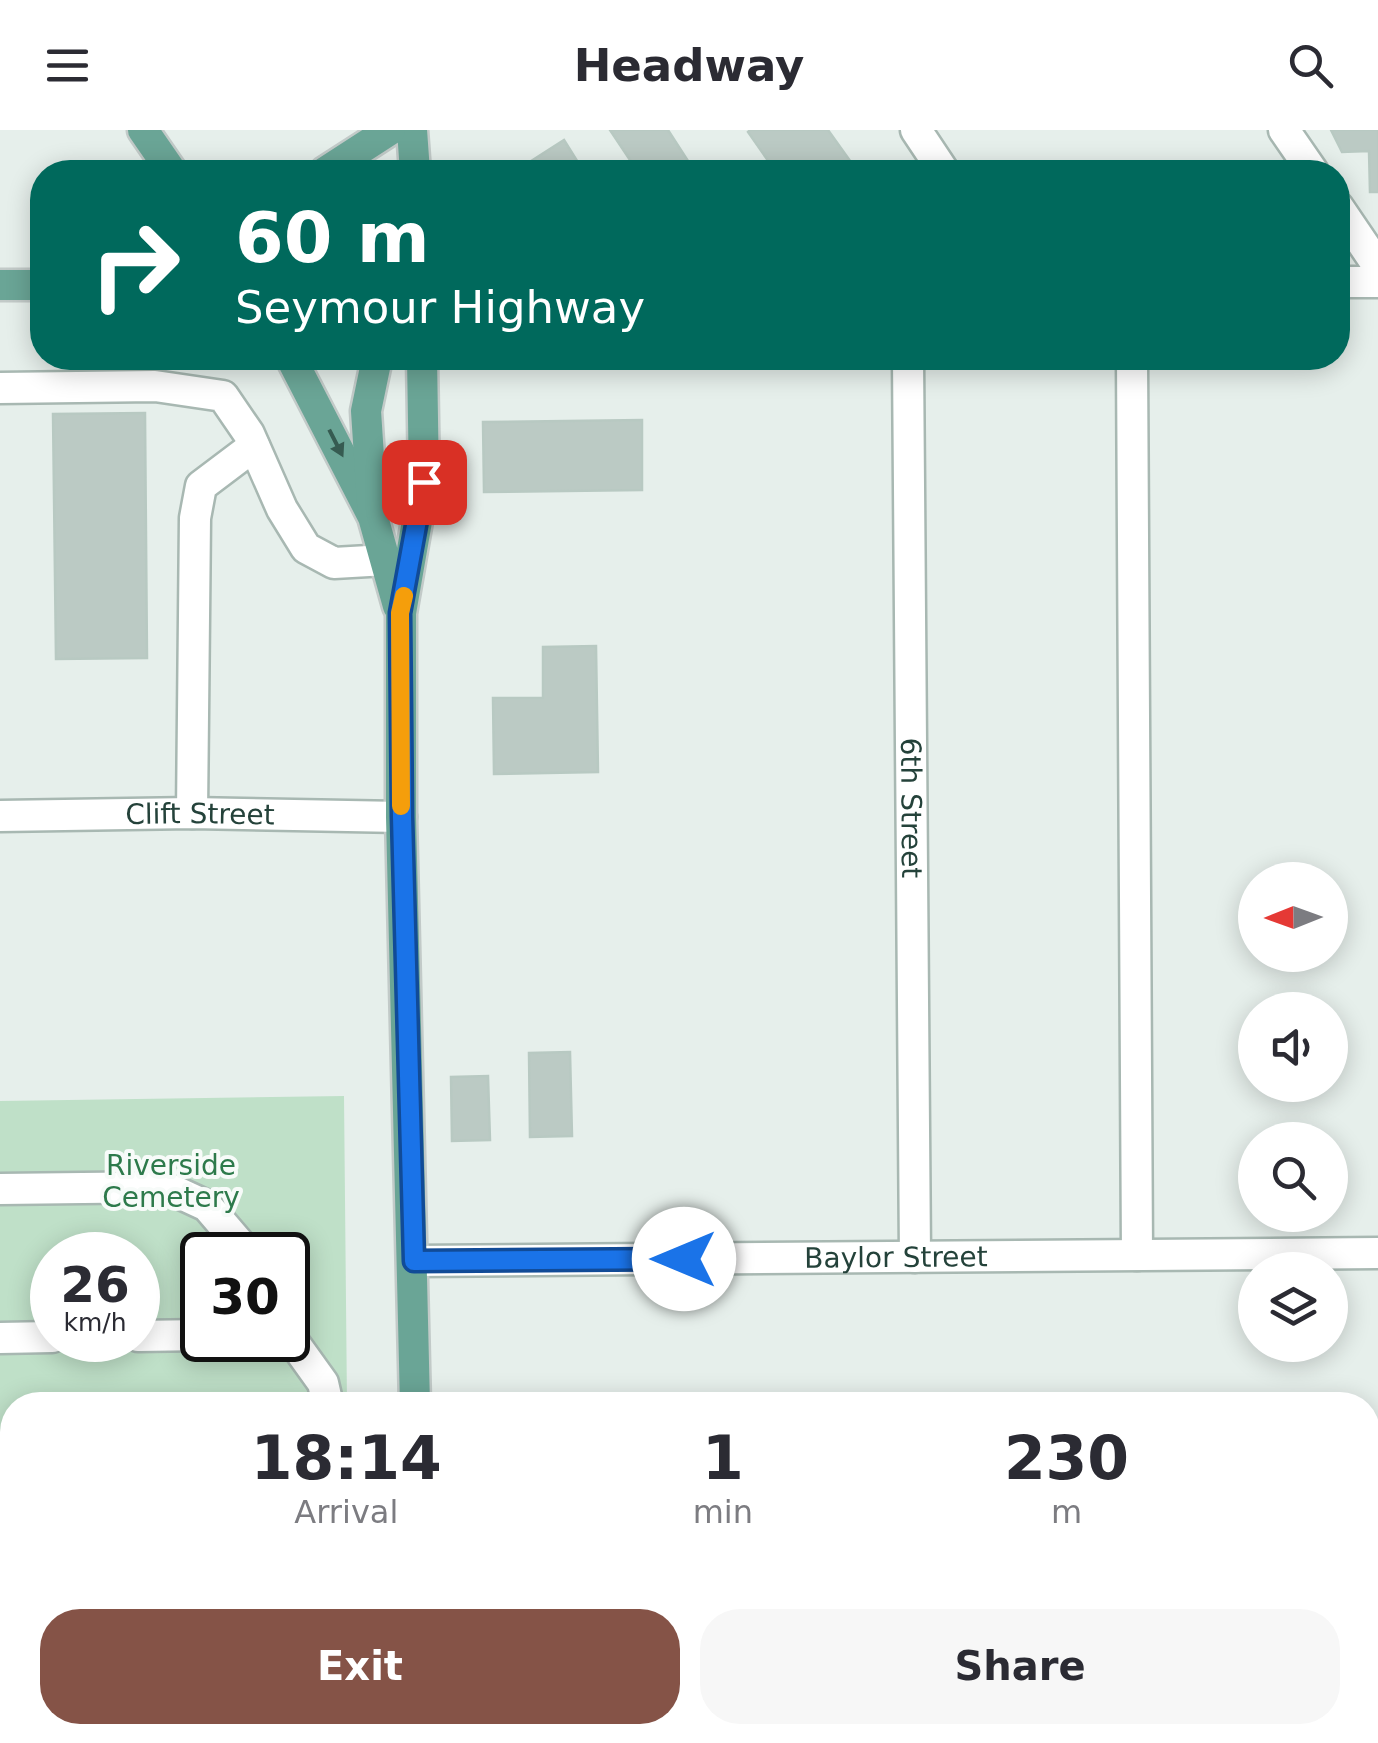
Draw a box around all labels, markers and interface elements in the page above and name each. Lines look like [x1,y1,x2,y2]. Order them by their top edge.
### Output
icon: menu [40,38,95,93]
icon: search [1283,38,1338,93]
text: Headway [574,39,804,92]
text: 60 m [235,197,430,279]
icon: right [70,200,200,330]
text: Seymour Highway [235,281,645,334]
one-way arrow [328,429,345,458]
pin [382,440,467,525]
icon: arrive [397,455,452,510]
street label: 6th Street [894,738,929,878]
street label: Clift Street [125,796,275,831]
north arrow [1238,862,1348,972]
map controls [1238,862,1348,1362]
button: sound [1238,992,1348,1102]
button: search [1238,1122,1348,1232]
park label: Riverside Cemetery [102,1149,240,1214]
position arrow [632,1207,736,1311]
speed limit sign: 30 [180,1232,310,1362]
street label: Baylor Street [804,1240,988,1274]
button: layers [1238,1252,1348,1362]
text: 26 [60,1256,130,1314]
text: km/h [63,1308,127,1337]
text: 18:14 [251,1423,442,1493]
text: 1 [702,1423,744,1493]
text: 230 [1004,1423,1129,1493]
text: Arrival [294,1493,398,1531]
text: min [693,1493,753,1531]
text: m [1051,1493,1082,1531]
button: Exit [40,1609,680,1724]
button: Share [700,1609,1340,1724]

